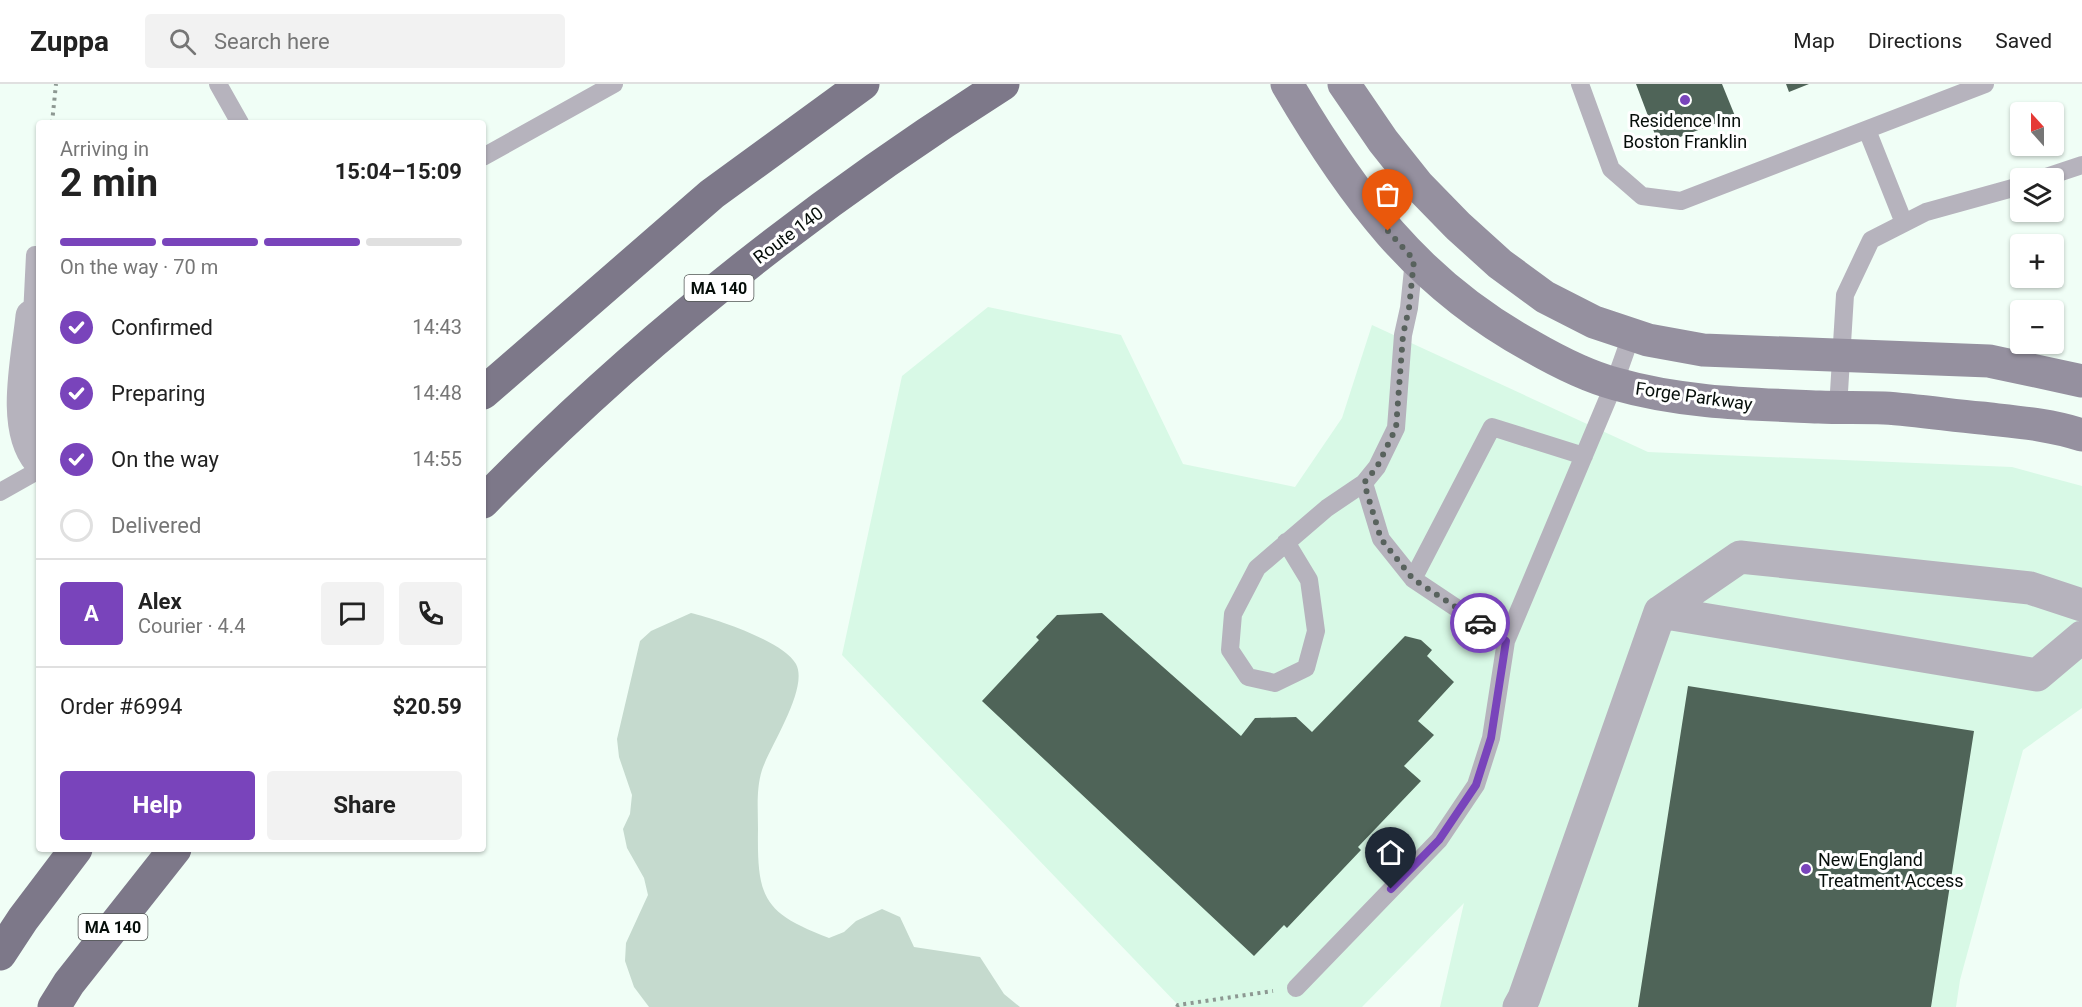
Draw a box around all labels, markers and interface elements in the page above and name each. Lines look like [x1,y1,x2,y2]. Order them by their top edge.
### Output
search box [145,14,565,68]
text: Zuppa [30,25,109,58]
icon: search [166,25,199,58]
text: Search here [214,29,330,54]
text: Map [1793,29,1835,53]
text: Directions [1868,29,1962,53]
text: Saved [1995,29,2052,53]
marker: Residence Inn Boston Franklin [1678,93,1692,107]
north arrow [2010,102,2064,156]
map controls [2010,102,2064,354]
place label: Residence Inn Boston Franklin [1623,110,1747,152]
text: Arriving in [60,137,149,161]
text: 15:04–15:09 [335,159,462,184]
text: 2 min [60,160,158,206]
button: layers [2010,168,2064,222]
pin [1362,169,1413,231]
icon: bag [1371,178,1404,211]
street label: Route 140 [749,202,827,268]
button: + [2010,234,2064,288]
text: On the way · 70 m [60,255,218,279]
road number: MA 140 [684,275,754,301]
button: − [2010,300,2064,354]
icon: check [60,311,93,344]
text: Confirmed [111,315,213,340]
text: 14:43 [412,315,462,339]
icon: check [60,377,93,410]
street label: Forge Parkway [1634,377,1754,415]
text: Preparing [111,381,205,406]
text: 14:48 [412,381,462,405]
icon: check [60,443,93,476]
text: On the way [111,447,219,472]
text: 14:55 [412,447,462,471]
text: Delivered [111,513,201,538]
button: chat [321,582,384,645]
button: phone [399,582,462,645]
text: Alex [138,589,182,614]
courier [1450,593,1510,653]
text: A [84,601,99,626]
icon: car [1464,607,1497,640]
text: Courier · 4.4 [138,614,245,638]
text: Order #6994 [60,694,182,719]
text: $20.59 [393,694,462,719]
button: Help [60,771,255,840]
button: Share [267,771,462,840]
pin [1365,827,1416,889]
icon: home [1374,836,1407,869]
place label: New England Treatment Access [1818,849,1964,891]
marker: New England Treatment Access [1799,862,1813,876]
road number: MA 140 [78,914,148,940]

